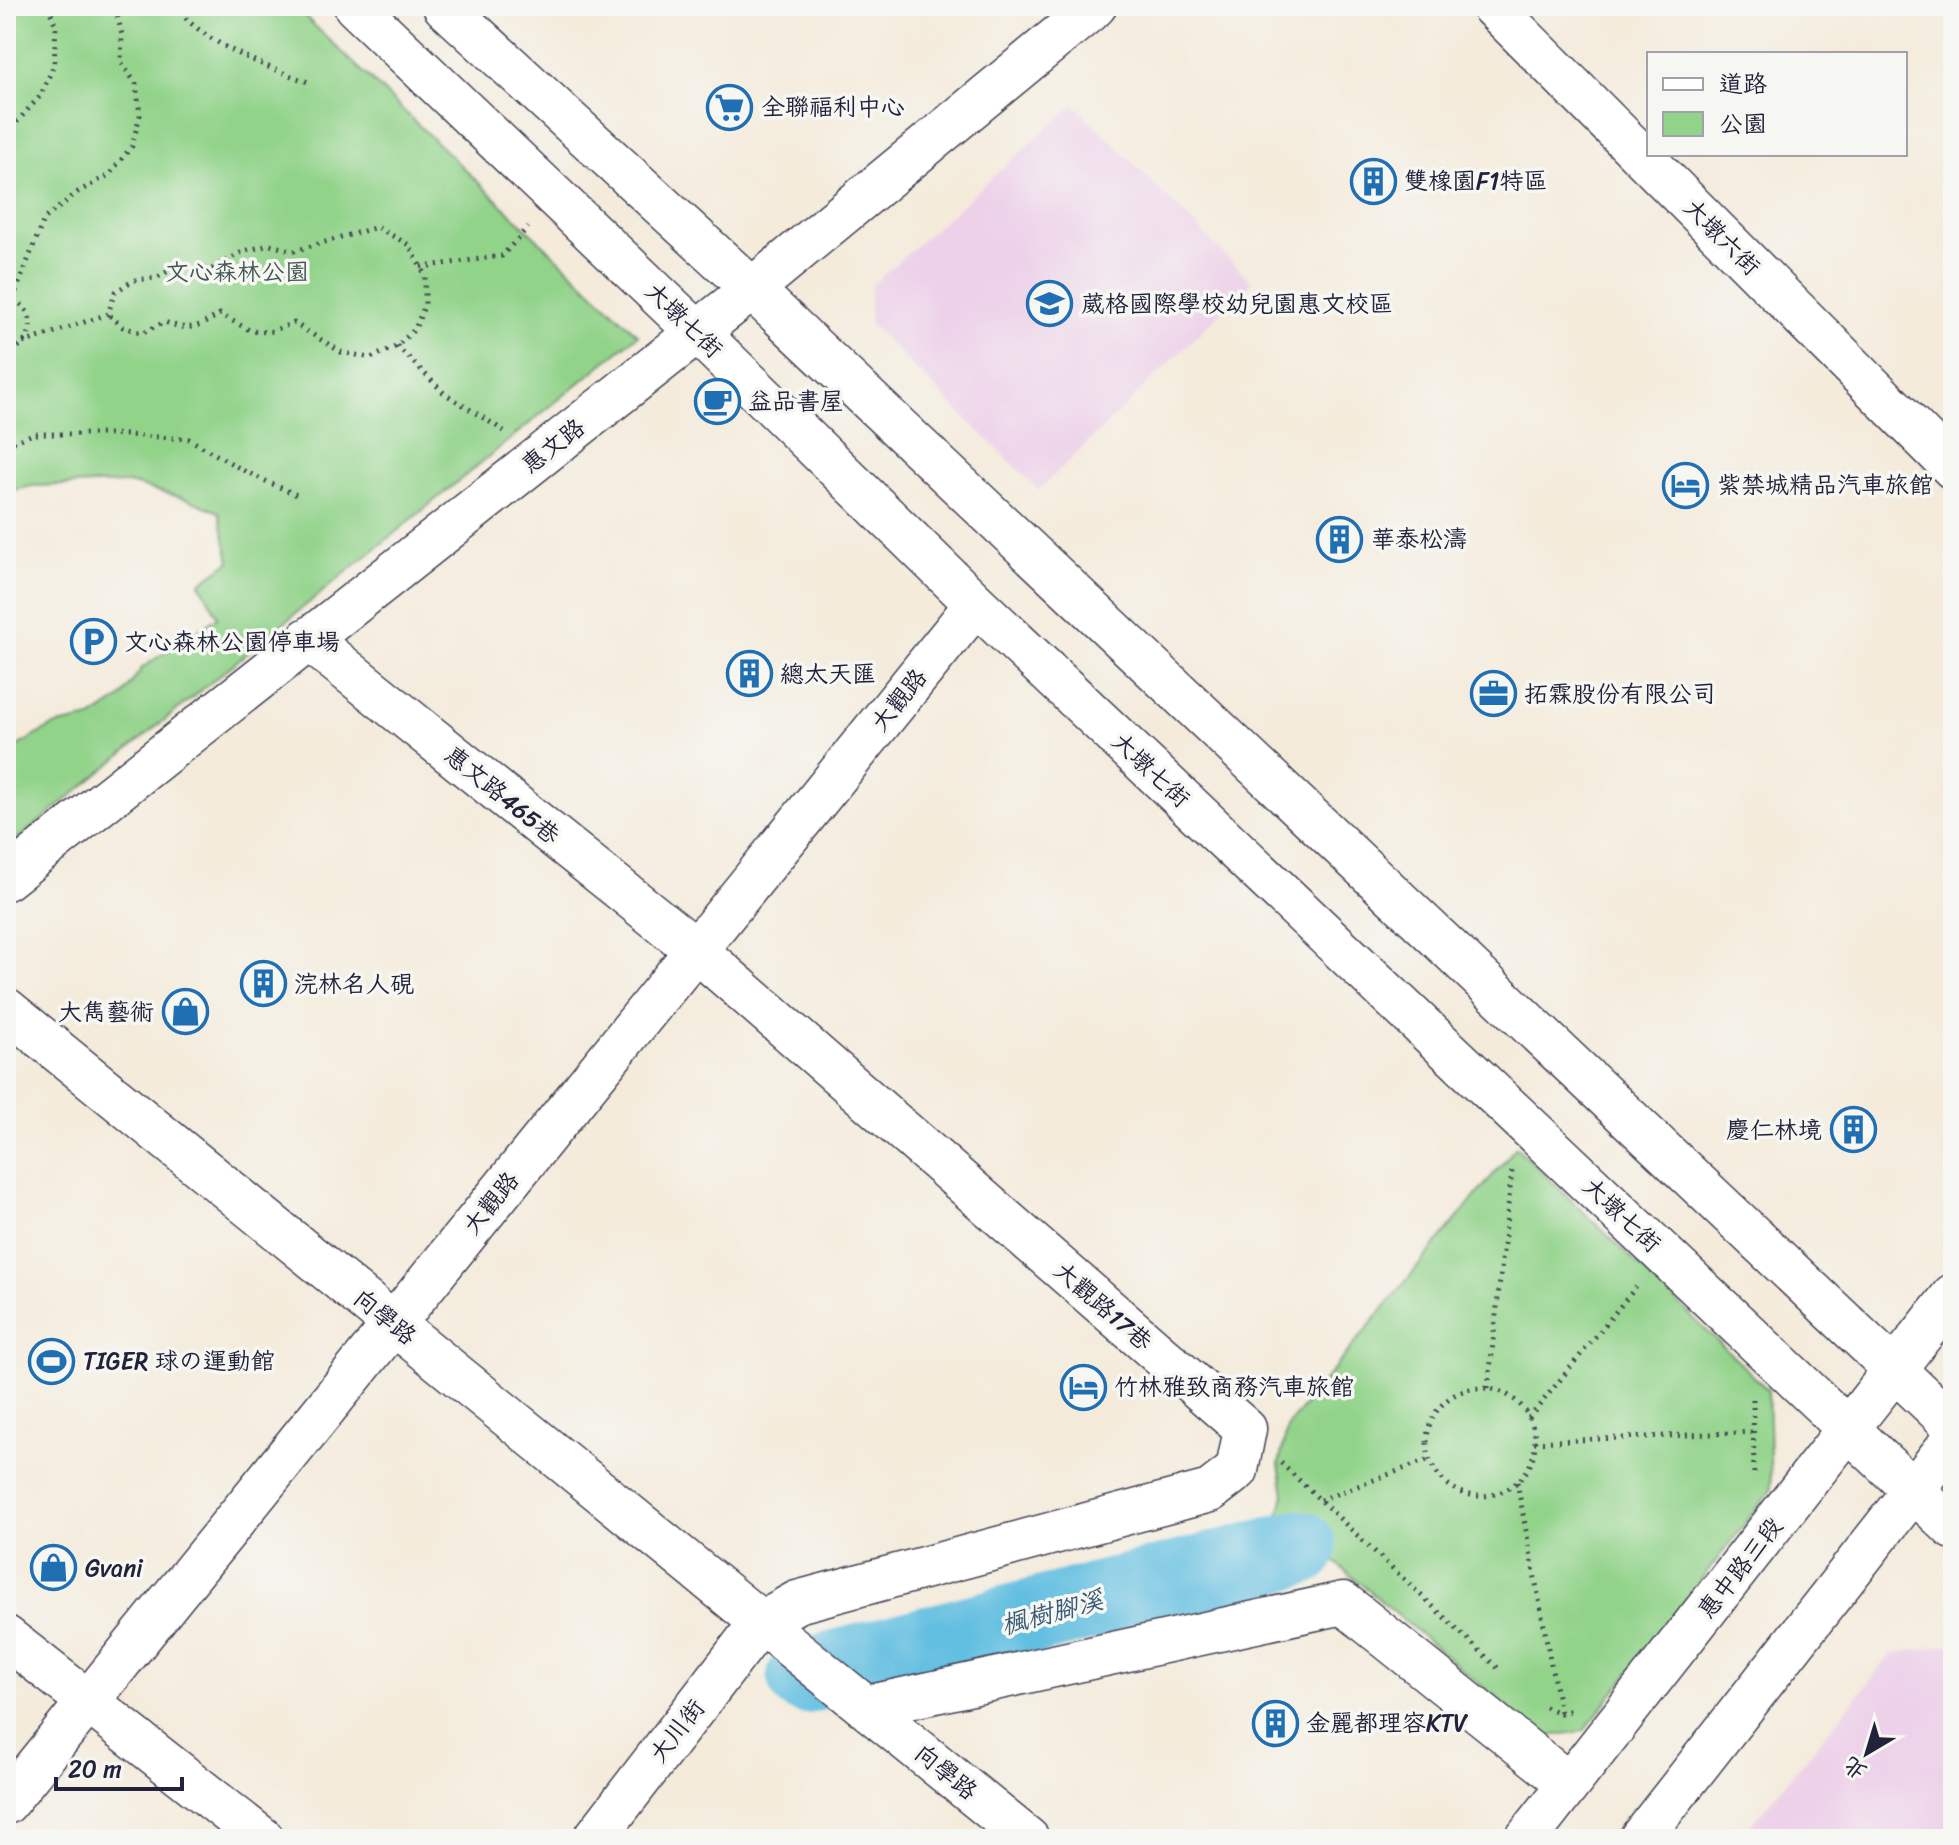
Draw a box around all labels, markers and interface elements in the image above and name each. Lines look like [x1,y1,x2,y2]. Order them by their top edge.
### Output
legend [1647,52,1907,156]
text: 道路 [1719,63,1767,105]
supermarket icon: 全聯福利中心 [706,83,754,131]
place label: 全聯福利中心 [761,86,905,128]
text: 公園 [1719,103,1767,145]
building icon: 雙橡園F1特區 [1349,157,1397,205]
place label: 雙橡園F1特區 [1404,160,1547,202]
street label: 大墩六街 [1673,188,1771,286]
park label: 文心森林公園 [165,251,309,293]
street label: 大墩七街 [635,272,733,368]
school or university icon: 葳格國際學校幼兒園惠文校區 [1026,280,1074,328]
place label: 葳格國際學校幼兒園惠文校區 [1081,283,1393,325]
cafe icon: 益品書屋 [693,377,741,425]
place label: 益品書屋 [748,380,844,422]
street label: 惠文路 [512,407,594,485]
hotel icon: 紫禁城精品汽車旅館 [1662,461,1710,509]
place label: 紫禁城精品汽車旅館 [1717,464,1933,506]
building icon: 華泰松濤 [1316,515,1364,563]
place label: 華泰松濤 [1371,518,1467,560]
parking icon: 文心森林公園停車場 [69,618,117,666]
place label: 文心森林公園停車場 [124,621,340,663]
building icon: 總太天匯 [725,650,773,698]
place label: 總太天匯 [780,653,876,695]
street label: 大觀路 [860,659,938,741]
office icon: 拓霖股份有限公司 [1469,670,1517,718]
place label: 拓霖股份有限公司 [1524,673,1716,715]
street label: 大墩七街 [1102,722,1200,818]
street label: 惠文路465巷 [435,735,569,855]
building icon: 浣林名人硯 [239,960,287,1008]
place label: 浣林名人硯 [294,963,414,1005]
shop icon: 大雋藝術 [161,988,209,1036]
place label: 大雋藝術 [58,991,154,1033]
building icon: 慶仁林境 [1829,1106,1877,1154]
place label: 慶仁林境 [1726,1109,1822,1151]
street label: 大觀路 [452,1162,530,1244]
street label: 大墩七街 [1573,1167,1671,1263]
street label: 大觀路17巷 [1044,1251,1162,1361]
street label: 向學路 [344,1278,426,1356]
sports icon: TIGER 球の運動館 [28,1337,76,1385]
place label: TIGER 球の運動館 [83,1340,275,1382]
hotel icon: 竹林雅致商務汽車旅館 [1059,1363,1107,1411]
place label: 竹林雅致商務汽車旅館 [1114,1366,1354,1408]
street label: 惠中路三段 [1687,1508,1793,1628]
shop icon: Gvani [30,1544,78,1592]
place label: Gvani [85,1547,144,1589]
water label: 楓樹腳溪 [996,1576,1110,1648]
street label: 大川街 [638,1690,716,1772]
building icon: 金麗都理容KTV [1251,1699,1299,1747]
place label: 金麗都理容KTV [1306,1702,1468,1744]
north arrow [1827,1713,1907,1793]
street label: 向學路 [905,1733,987,1811]
scale bar [56,1741,182,1791]
text: 北 [1834,1746,1876,1791]
text: 20 m [68,1748,122,1790]

